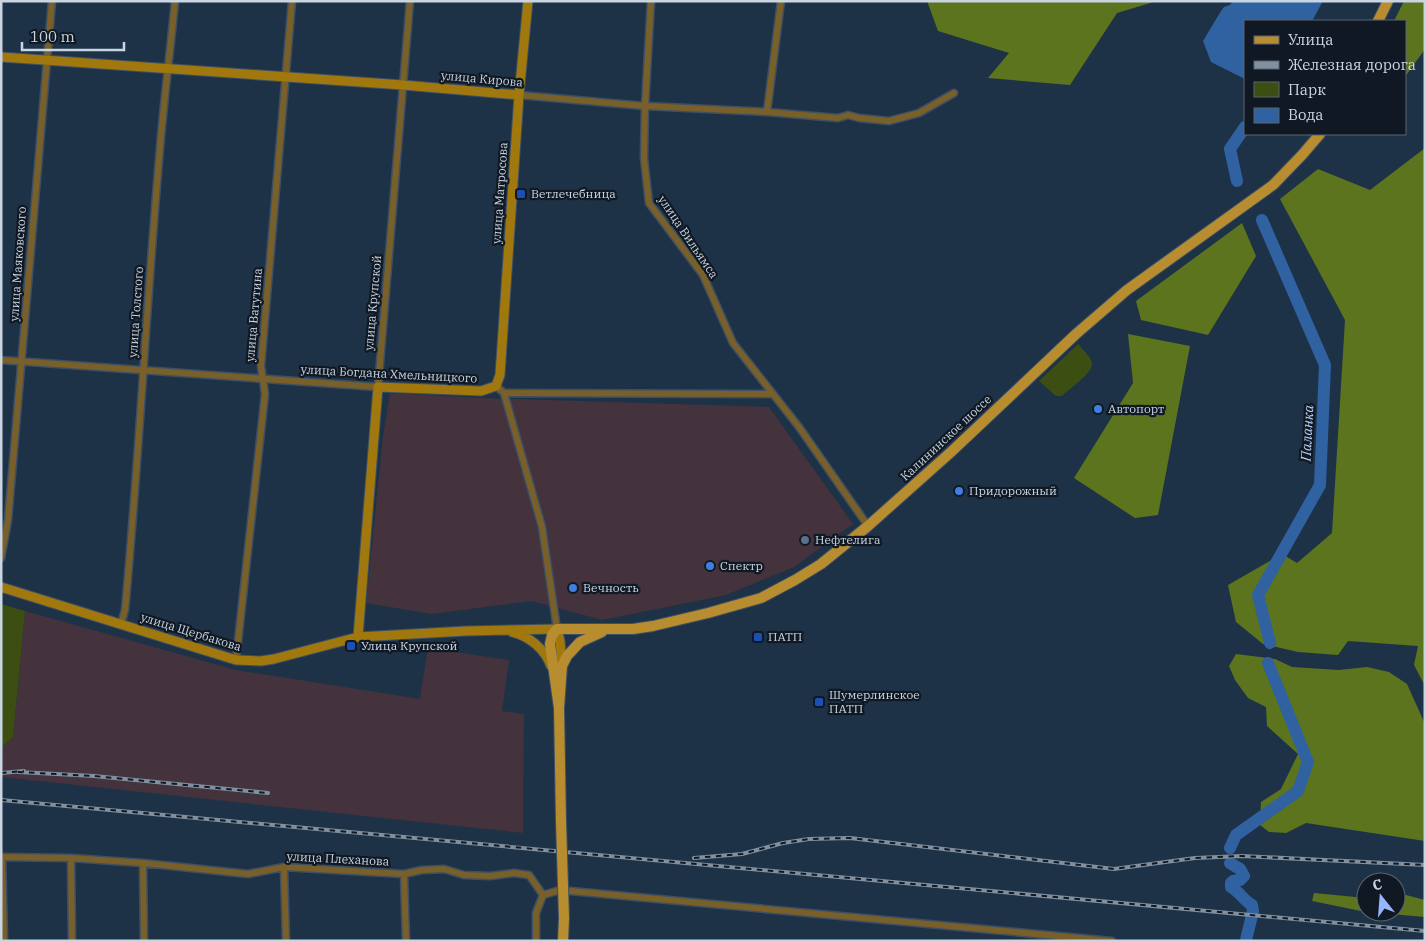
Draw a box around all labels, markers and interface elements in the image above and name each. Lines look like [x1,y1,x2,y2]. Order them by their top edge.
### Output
scale bar [22,20,125,52]
legend [1244,20,1406,135]
text: 100 m [30,27,75,46]
text: Улица [1288,30,1333,49]
text: Железная дорога [1288,55,1416,74]
street label: улица Кирова [441,67,524,90]
text: Парк [1288,80,1326,99]
text: Вода [1288,105,1324,124]
street label: улица Матросова [488,141,511,244]
place label: Ветлечебница [531,186,616,201]
marker: Ветлечебница [515,188,527,200]
street label: улица Вильямса [655,192,722,281]
street label: улица Маяковского [6,206,29,322]
street label: улица Крупской [361,255,384,351]
street label: улица Толстого [125,266,146,358]
street label: улица Ватутина [242,267,265,363]
street label: улица Богдана Хмельницкого [300,361,478,386]
street label: Калининское шоссе [897,392,994,484]
place label: Автопорт [1108,401,1164,416]
marker: Автопорт [1092,403,1104,415]
water label: Паланка [1296,404,1317,463]
place label: Придорожный [969,483,1057,498]
marker: Придорожный [953,485,965,497]
place label: Нефтелига [815,532,881,547]
marker: Нефтелига [799,534,811,546]
place label: Спектр [720,558,763,573]
marker: Спектр [704,560,716,572]
place label: Вечность [583,580,639,595]
marker: Вечность [567,582,579,594]
street label: улица Щербакова [139,609,244,654]
place label: ПАТП [768,629,802,644]
marker: ПАТП [752,631,764,643]
place label: Улица Крупской [361,638,458,653]
marker: Улица Крупской [345,640,357,652]
place label: Шумерлинское ПАТП [829,687,920,716]
marker: Шумерлинское ПАТП [813,696,825,708]
street label: улица Плеханова [286,848,390,869]
north arrow [1356,872,1406,922]
text: С [1370,875,1384,895]

